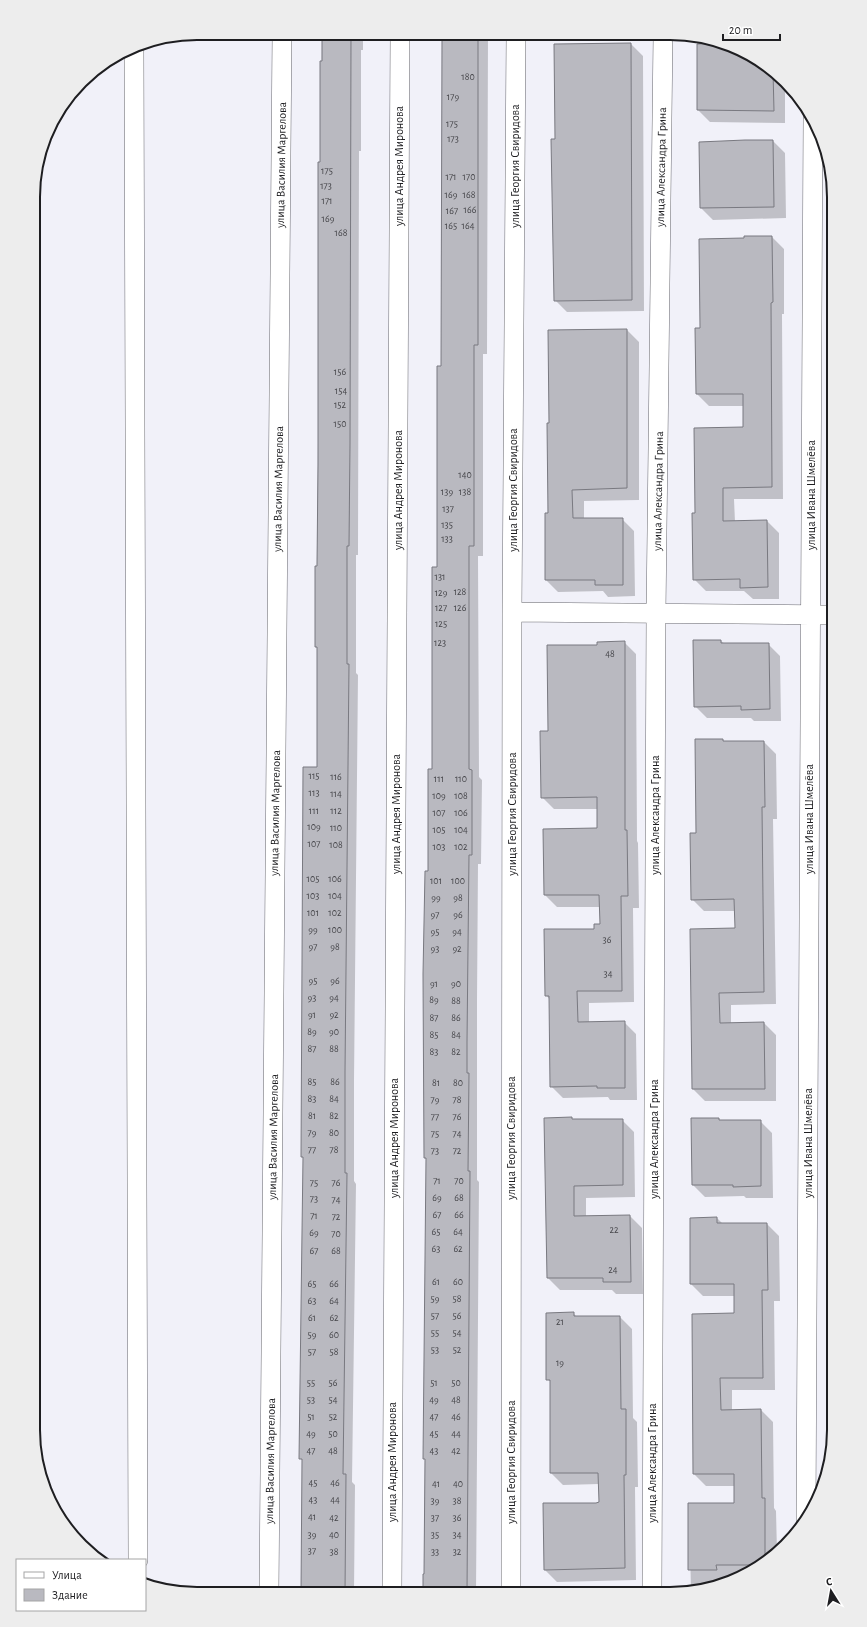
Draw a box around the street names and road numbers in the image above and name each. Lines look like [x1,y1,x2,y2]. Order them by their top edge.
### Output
street label: улица Василия Маргелова [274,101,289,229]
street label: улица Георгия Свиридова [509,104,522,229]
street label: улица Андрея Миронова [393,105,406,227]
street label: улица Александра Грина [654,107,669,228]
street label: улица Василия Маргелова [271,425,286,553]
street label: улица Георгия Свиридова [507,428,520,553]
street label: улица Андрея Миронова [392,429,405,551]
street label: улица Александра Грина [651,431,666,552]
street label: улица Ивана Шмелёва [805,440,818,551]
street label: улица Василия Маргелова [268,749,283,877]
street label: улица Георгия Свиридова [506,752,519,877]
street label: улица Андрея Миронова [390,753,403,875]
street label: улица Александра Грина [649,755,662,876]
street label: улица Ивана Шмелёва [803,764,816,875]
street label: улица Василия Маргелова [266,1073,281,1201]
street label: улица Георгия Свиридова [505,1076,518,1201]
street label: улица Андрея Миронова [388,1077,401,1199]
street label: улица Александра Грина [648,1079,661,1200]
street label: улица Ивана Шмелёва [802,1088,815,1199]
street label: улица Василия Маргелова [263,1397,278,1525]
street label: улица Георгия Свиридова [505,1400,518,1525]
street label: улица Андрея Миронова [386,1401,399,1523]
street label: улица Александра Грина [646,1403,659,1524]

